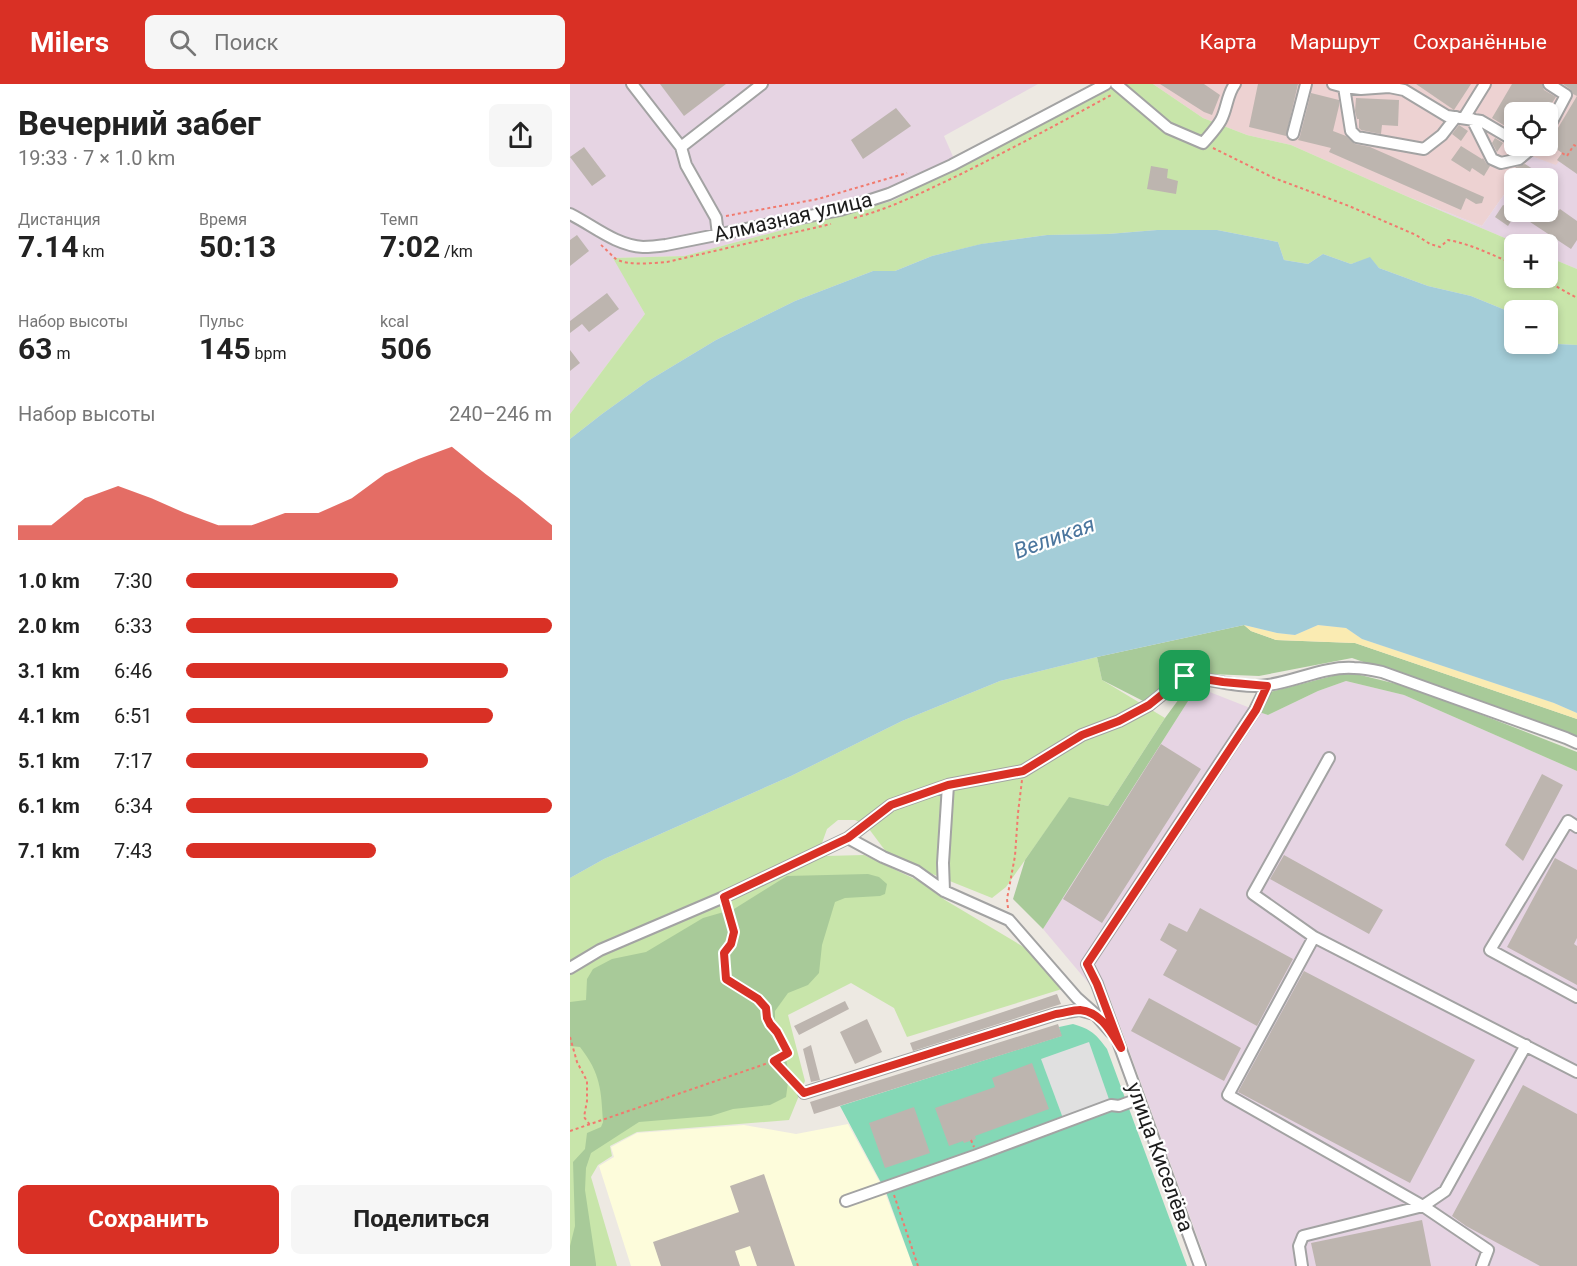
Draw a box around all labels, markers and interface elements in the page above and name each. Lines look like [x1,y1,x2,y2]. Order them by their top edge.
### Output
search box [145,15,565,69]
text: Milers [30,26,109,59]
icon: search [166,26,199,59]
text: Поиск [214,30,278,55]
text: Карта [1200,30,1257,54]
text: Маршрут [1290,30,1380,54]
text: Сохранённые [1413,30,1547,54]
map controls [1504,102,1558,354]
button: locate [1504,102,1558,156]
text: Вечерний забег [18,104,261,143]
button: share [489,104,552,167]
text: 19:33 · 7 × 1.0 km [18,146,175,170]
button: layers [1504,168,1558,222]
street label: Алмазная улица [712,187,874,247]
text: Дистанция [18,210,101,229]
text: Время [199,210,247,229]
text: Темп [380,210,418,229]
text: 7.14 [18,229,78,264]
text: 50:13 [199,229,276,264]
text: 7:02 [380,229,440,264]
button: + [1504,234,1558,288]
text: km [78,242,104,261]
text: /km [440,242,473,261]
button: − [1504,300,1558,354]
text: Набор высоты [18,312,128,331]
text: Пульс [199,312,244,331]
text: kcal [380,312,409,331]
text: 63 [18,331,52,366]
text: 145 [199,331,251,366]
text: 506 [380,331,432,366]
text: m [52,344,70,363]
text: bpm [251,344,287,363]
text: Набор высоты [18,402,156,426]
text: 240–246 m [449,402,552,426]
water label: Великая [1010,511,1098,564]
text: 1.0 km [18,569,80,593]
text: 7:30 [114,569,153,593]
text: 2.0 km [18,614,80,638]
text: 6:33 [114,614,153,638]
pin [1159,650,1210,701]
text: 3.1 km [18,659,80,683]
text: 6:46 [114,659,153,683]
icon: arrive [1168,659,1201,692]
text: 4.1 km [18,704,80,728]
text: 6:51 [114,704,153,728]
text: 5.1 km [18,749,80,773]
text: 7:17 [114,749,153,773]
text: 6.1 km [18,794,80,818]
text: 6:34 [114,794,153,818]
text: 7.1 km [18,839,80,863]
text: 7:43 [114,839,153,863]
street label: улица Киселёва [1122,1079,1198,1235]
button: Сохранить [18,1185,279,1254]
button: Поделиться [291,1185,552,1254]

